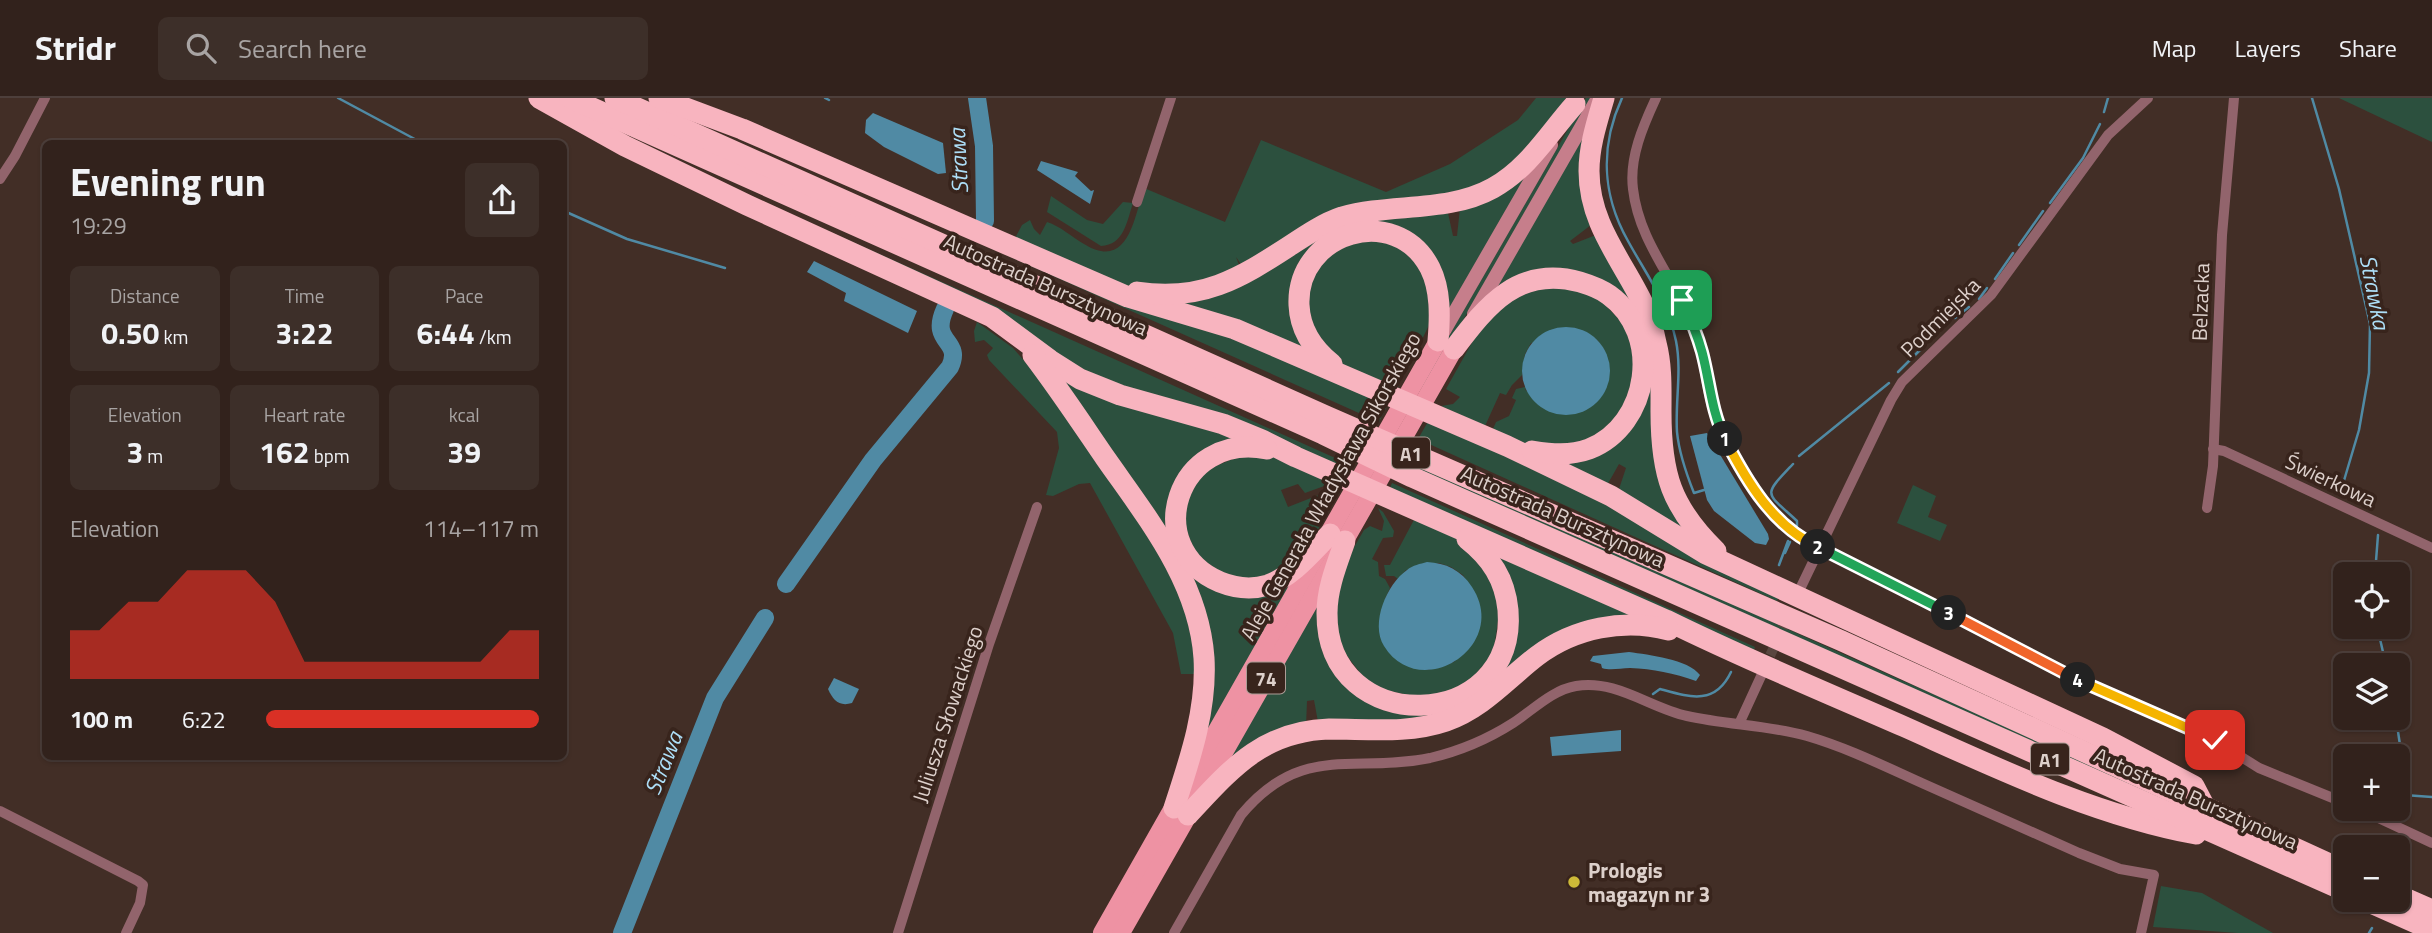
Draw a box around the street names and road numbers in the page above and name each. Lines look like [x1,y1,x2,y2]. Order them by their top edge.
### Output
street label: Autostrada Bursztynowa [939,225,1154,344]
street label: Belzacka [2183,262,2217,342]
street label: Podmiejska [1893,269,1988,364]
street label: Aleje Generała Władysława Sikorskiego [1232,326,1428,646]
road number: A1 [1392,438,1430,468]
street label: Świerkowa [2280,445,2382,515]
street label: Autostrada Bursztynowa [1456,457,1671,576]
street label: Juliusza Słowackiego [903,622,991,806]
road number: 74 [1247,663,1285,694]
street label: Autostrada Bursztynowa [2089,739,2304,858]
road number: A1 [2031,744,2069,774]

